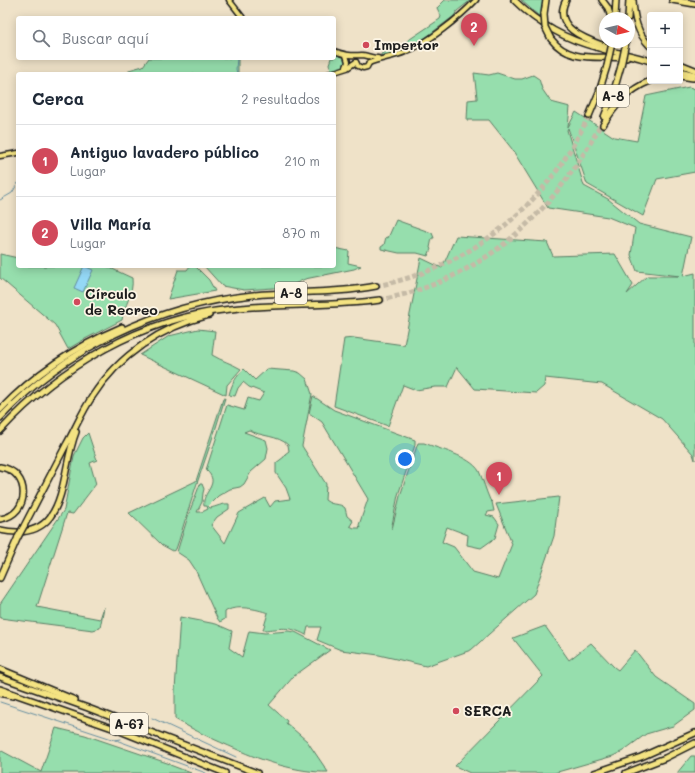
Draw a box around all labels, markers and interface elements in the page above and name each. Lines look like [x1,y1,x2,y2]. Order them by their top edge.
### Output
north arrow [599,12,635,48]
map controls [647,12,683,84]
button: + [647,12,683,48]
pin: 2 [461,13,487,46]
search box [16,16,336,60]
icon: search [30,27,52,49]
text: Buscar aquí [62,28,149,48]
place label: Impertor [374,35,439,54]
marker: Impertor [361,40,371,50]
button: − [647,48,683,84]
road number: A-8 [597,85,629,107]
text: Cerca [32,87,84,109]
text: 2 resultados [241,90,320,107]
text: Antiguo lavadero público [70,142,259,162]
text: 1 [42,152,48,169]
text: 210 m [284,152,320,169]
text: Lugar [70,162,106,179]
text: Villa María [70,214,151,234]
text: 2 [41,224,49,241]
text: 870 m [282,224,320,241]
text: Lugar [70,234,106,251]
road number: A-8 [275,282,307,304]
place label: Círculo de Recreo [85,284,158,319]
marker: Círculo de Recreo [72,297,82,307]
your location [395,449,415,469]
pin: 1 [486,462,512,495]
place label: SERCA [464,701,512,720]
marker: SERCA [451,706,461,716]
road number: A-67 [110,713,148,735]

